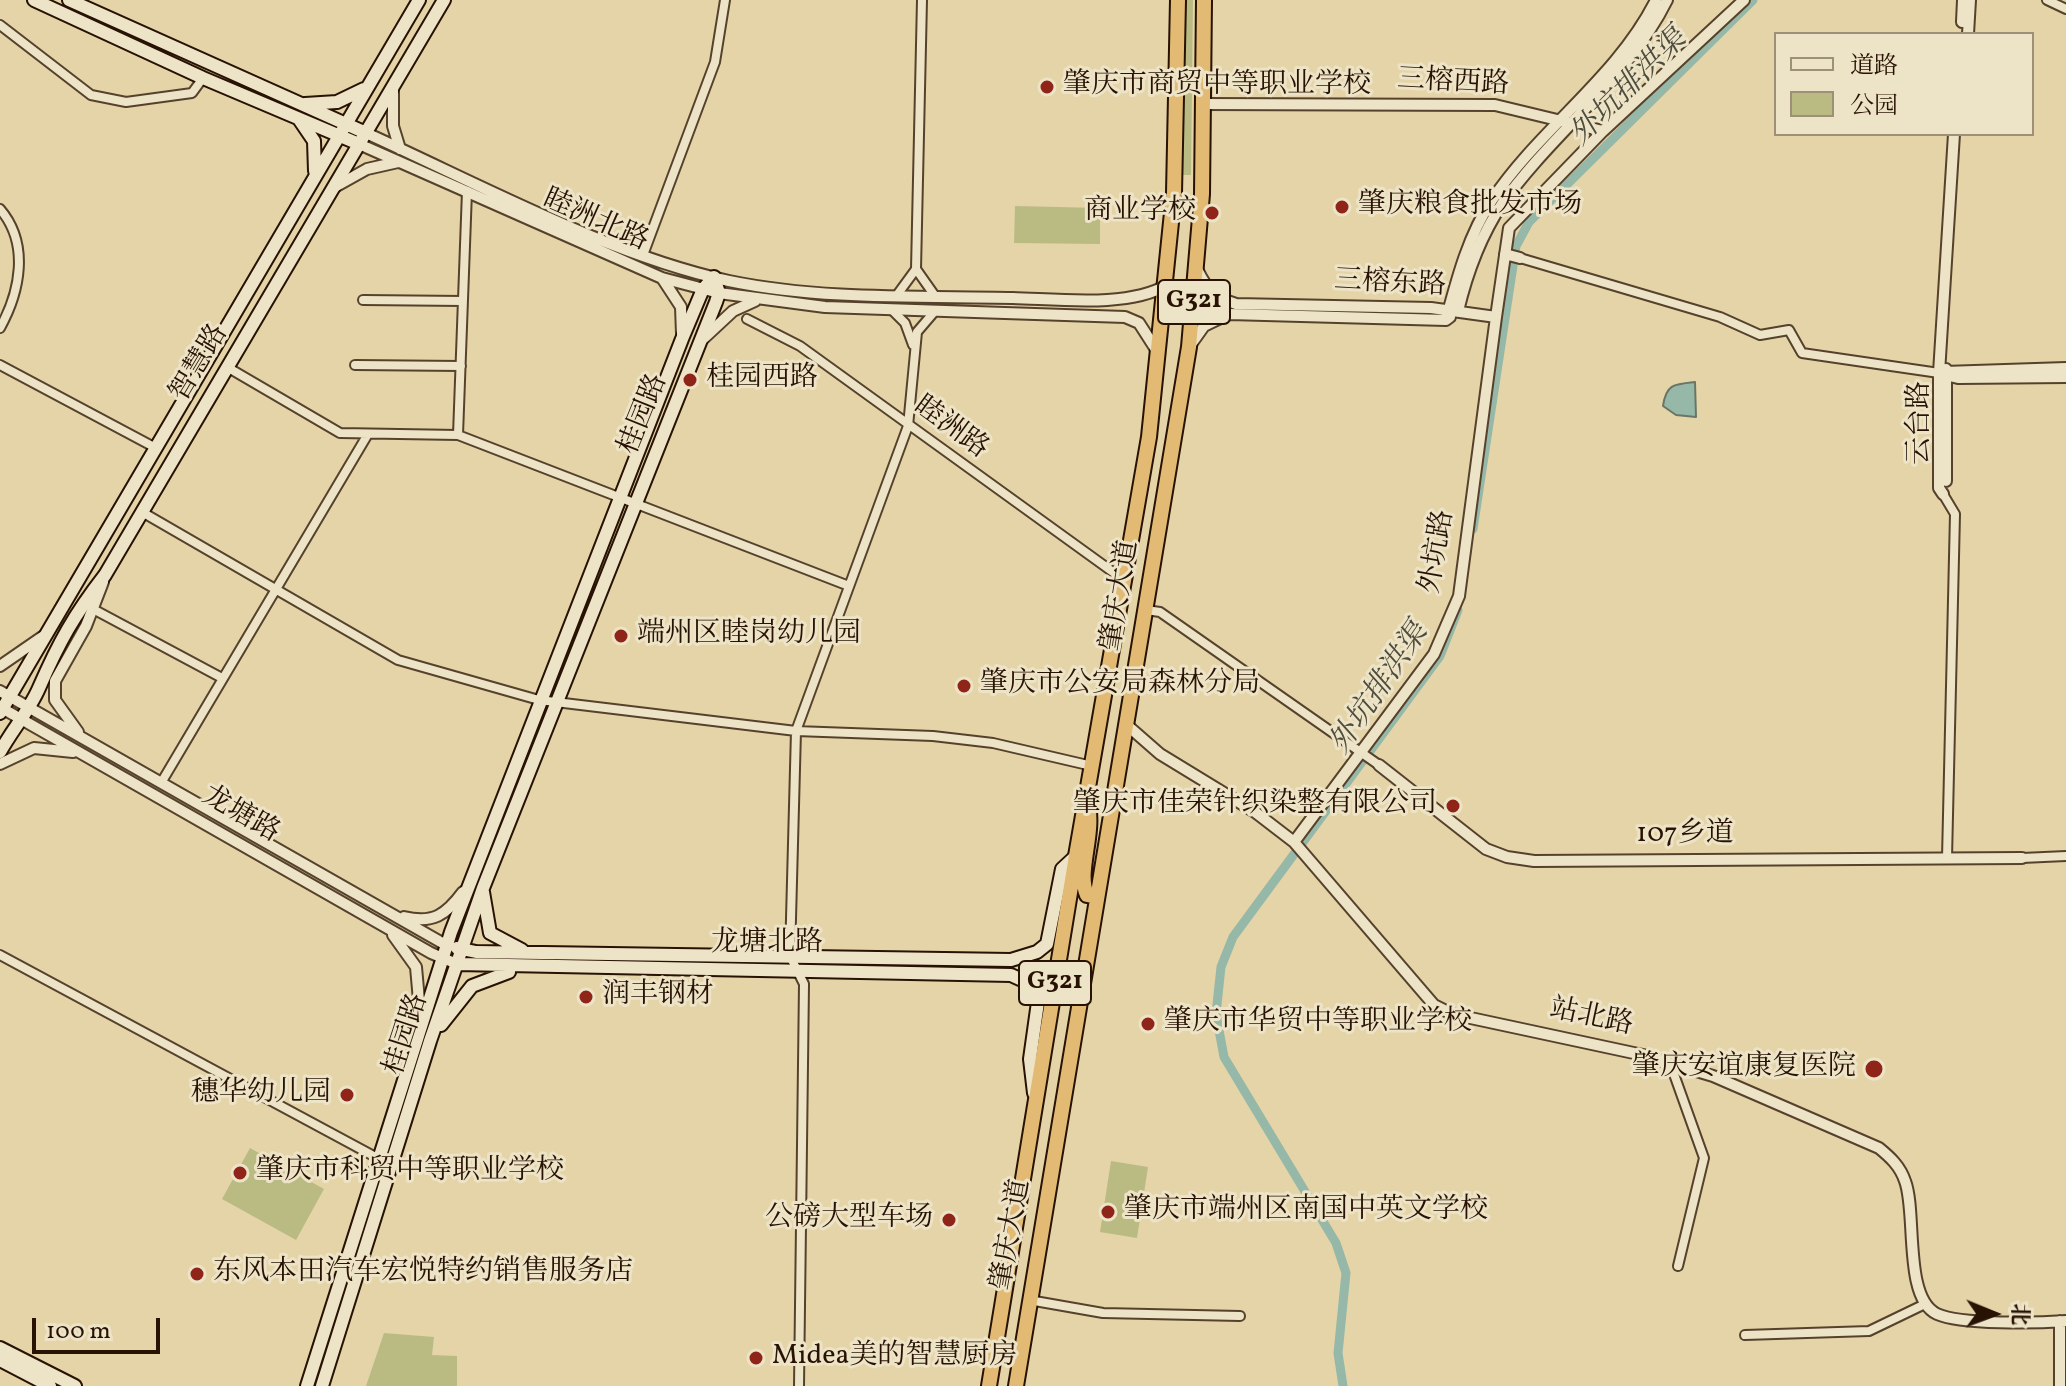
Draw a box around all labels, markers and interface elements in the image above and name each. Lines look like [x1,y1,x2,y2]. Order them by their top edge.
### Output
water label: 外坑排洪渠 [1564,23,1696,155]
legend [1774,32,2034,136]
text: 道路 [1850,50,1898,84]
street label: 三榕西路 [1396,64,1510,104]
place label: 肇庆市商贸中等职业学校 [1063,70,1371,104]
marker: 肇庆市商贸中等职业学校 [1038,78,1056,96]
text: 公园 [1850,90,1898,124]
street label: 睦洲北路 [537,184,653,260]
place label: 肇庆粮食批发市场 [1358,190,1582,224]
place label: 商业学校 [1084,196,1196,230]
marker: 肇庆粮食批发市场 [1333,198,1351,216]
marker: 商业学校 [1203,204,1221,222]
street label: 三榕东路 [1333,265,1447,305]
road number: G321 [1158,280,1230,324]
street label: 智慧路 [165,319,237,409]
place label: 桂园西路 [706,363,818,397]
street label: 桂园路 [614,370,676,460]
marker: 桂园西路 [681,371,699,389]
street label: 云台路 [1905,381,1939,465]
street label: 睦洲路 [906,391,994,467]
street label: 外坑路 [1415,508,1463,596]
street label: 肇庆大道 [1097,538,1147,654]
water label: 外坑排洪渠 [1324,618,1438,762]
place label: 端州区睦岗幼儿园 [637,619,861,653]
marker: 端州区睦岗幼儿园 [612,627,630,645]
place label: 肇庆市公安局森林分局 [980,669,1260,703]
marker: 肇庆市公安局森林分局 [955,677,973,695]
street label: 龙塘路 [195,780,285,852]
place label: 肇庆市佳荣针织染整有限公司 [1073,789,1437,823]
marker: 肇庆市佳荣针织染整有限公司 [1444,797,1462,815]
street label: 107乡道 [1636,819,1734,853]
street label: 龙塘北路 [711,928,823,962]
road number: G321 [1019,961,1091,1005]
place label: 润丰钢材 [602,980,714,1014]
marker: 润丰钢材 [577,988,595,1006]
street label: 桂园路 [379,990,437,1080]
street label: 站北路 [1546,994,1636,1044]
place label: 肇庆市华贸中等职业学校 [1164,1007,1472,1041]
marker: 肇庆市华贸中等职业学校 [1139,1015,1157,1033]
place label: 肇庆安谊康复医院 [1632,1052,1856,1086]
marker: 肇庆安谊康复医院 [1863,1058,1885,1080]
place label: 穗华幼儿园 [191,1078,331,1112]
marker: 穗华幼儿园 [338,1086,356,1104]
place label: 肇庆市科贸中等职业学校 [256,1156,564,1190]
marker: 肇庆市科贸中等职业学校 [231,1164,249,1182]
street label: 肇庆大道 [987,1177,1039,1293]
place label: 肇庆市端州区南国中英文学校 [1124,1195,1488,1229]
place label: 公磅大型车场 [765,1203,933,1237]
marker: 肇庆市端州区南国中英文学校 [1099,1203,1117,1221]
marker: 公磅大型车场 [940,1211,958,1229]
place label: 东风本田汽车宏悦特约销售服务店 [213,1257,633,1291]
marker: 东风本田汽车宏悦特约销售服务店 [188,1265,206,1283]
north arrow [1954,1274,2034,1354]
scale bar [36,1302,164,1352]
text: 北 [2003,1303,2034,1326]
text: 100 m [46,1315,111,1349]
place label: Midea美的智慧厨房 [772,1341,1018,1375]
marker: Midea美的智慧厨房 [747,1349,765,1367]

